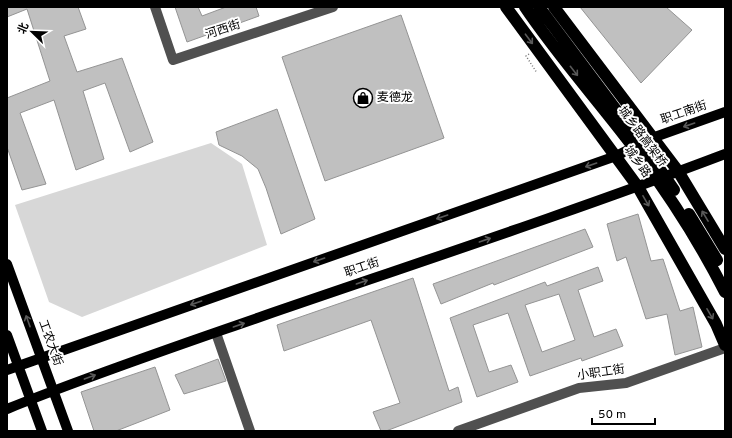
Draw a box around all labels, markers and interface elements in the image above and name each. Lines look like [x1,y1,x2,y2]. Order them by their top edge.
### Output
north arrow [12,12,52,52]
street label: 河西街 [203,17,243,43]
text: 北 [15,21,32,36]
one-way arrow [525,33,533,44]
one-way arrow [570,66,579,77]
shop icon: 麦德龙 [352,87,374,109]
place label: 麦德龙 [377,90,413,106]
street label: 职工南街 [659,98,709,128]
street label: 城乡路高架桥 [615,104,669,170]
one-way arrow [682,122,695,129]
street label: 城乡路 [621,143,653,181]
one-way arrow [585,162,598,169]
one-way arrow [642,195,650,207]
one-way arrow [701,211,709,222]
one-way arrow [435,214,448,221]
one-way arrow [478,235,490,243]
street label: 职工街 [342,255,382,281]
one-way arrow [313,257,326,264]
one-way arrow [355,278,368,285]
one-way arrow [190,300,203,307]
one-way arrow [707,308,714,320]
one-way arrow [23,315,31,327]
street label: 工农大街 [34,318,66,368]
one-way arrow [233,320,245,328]
street label: 小职工街 [576,362,626,384]
one-way arrow [84,373,96,381]
scale bar [592,400,655,426]
text: 50 m [598,407,626,423]

